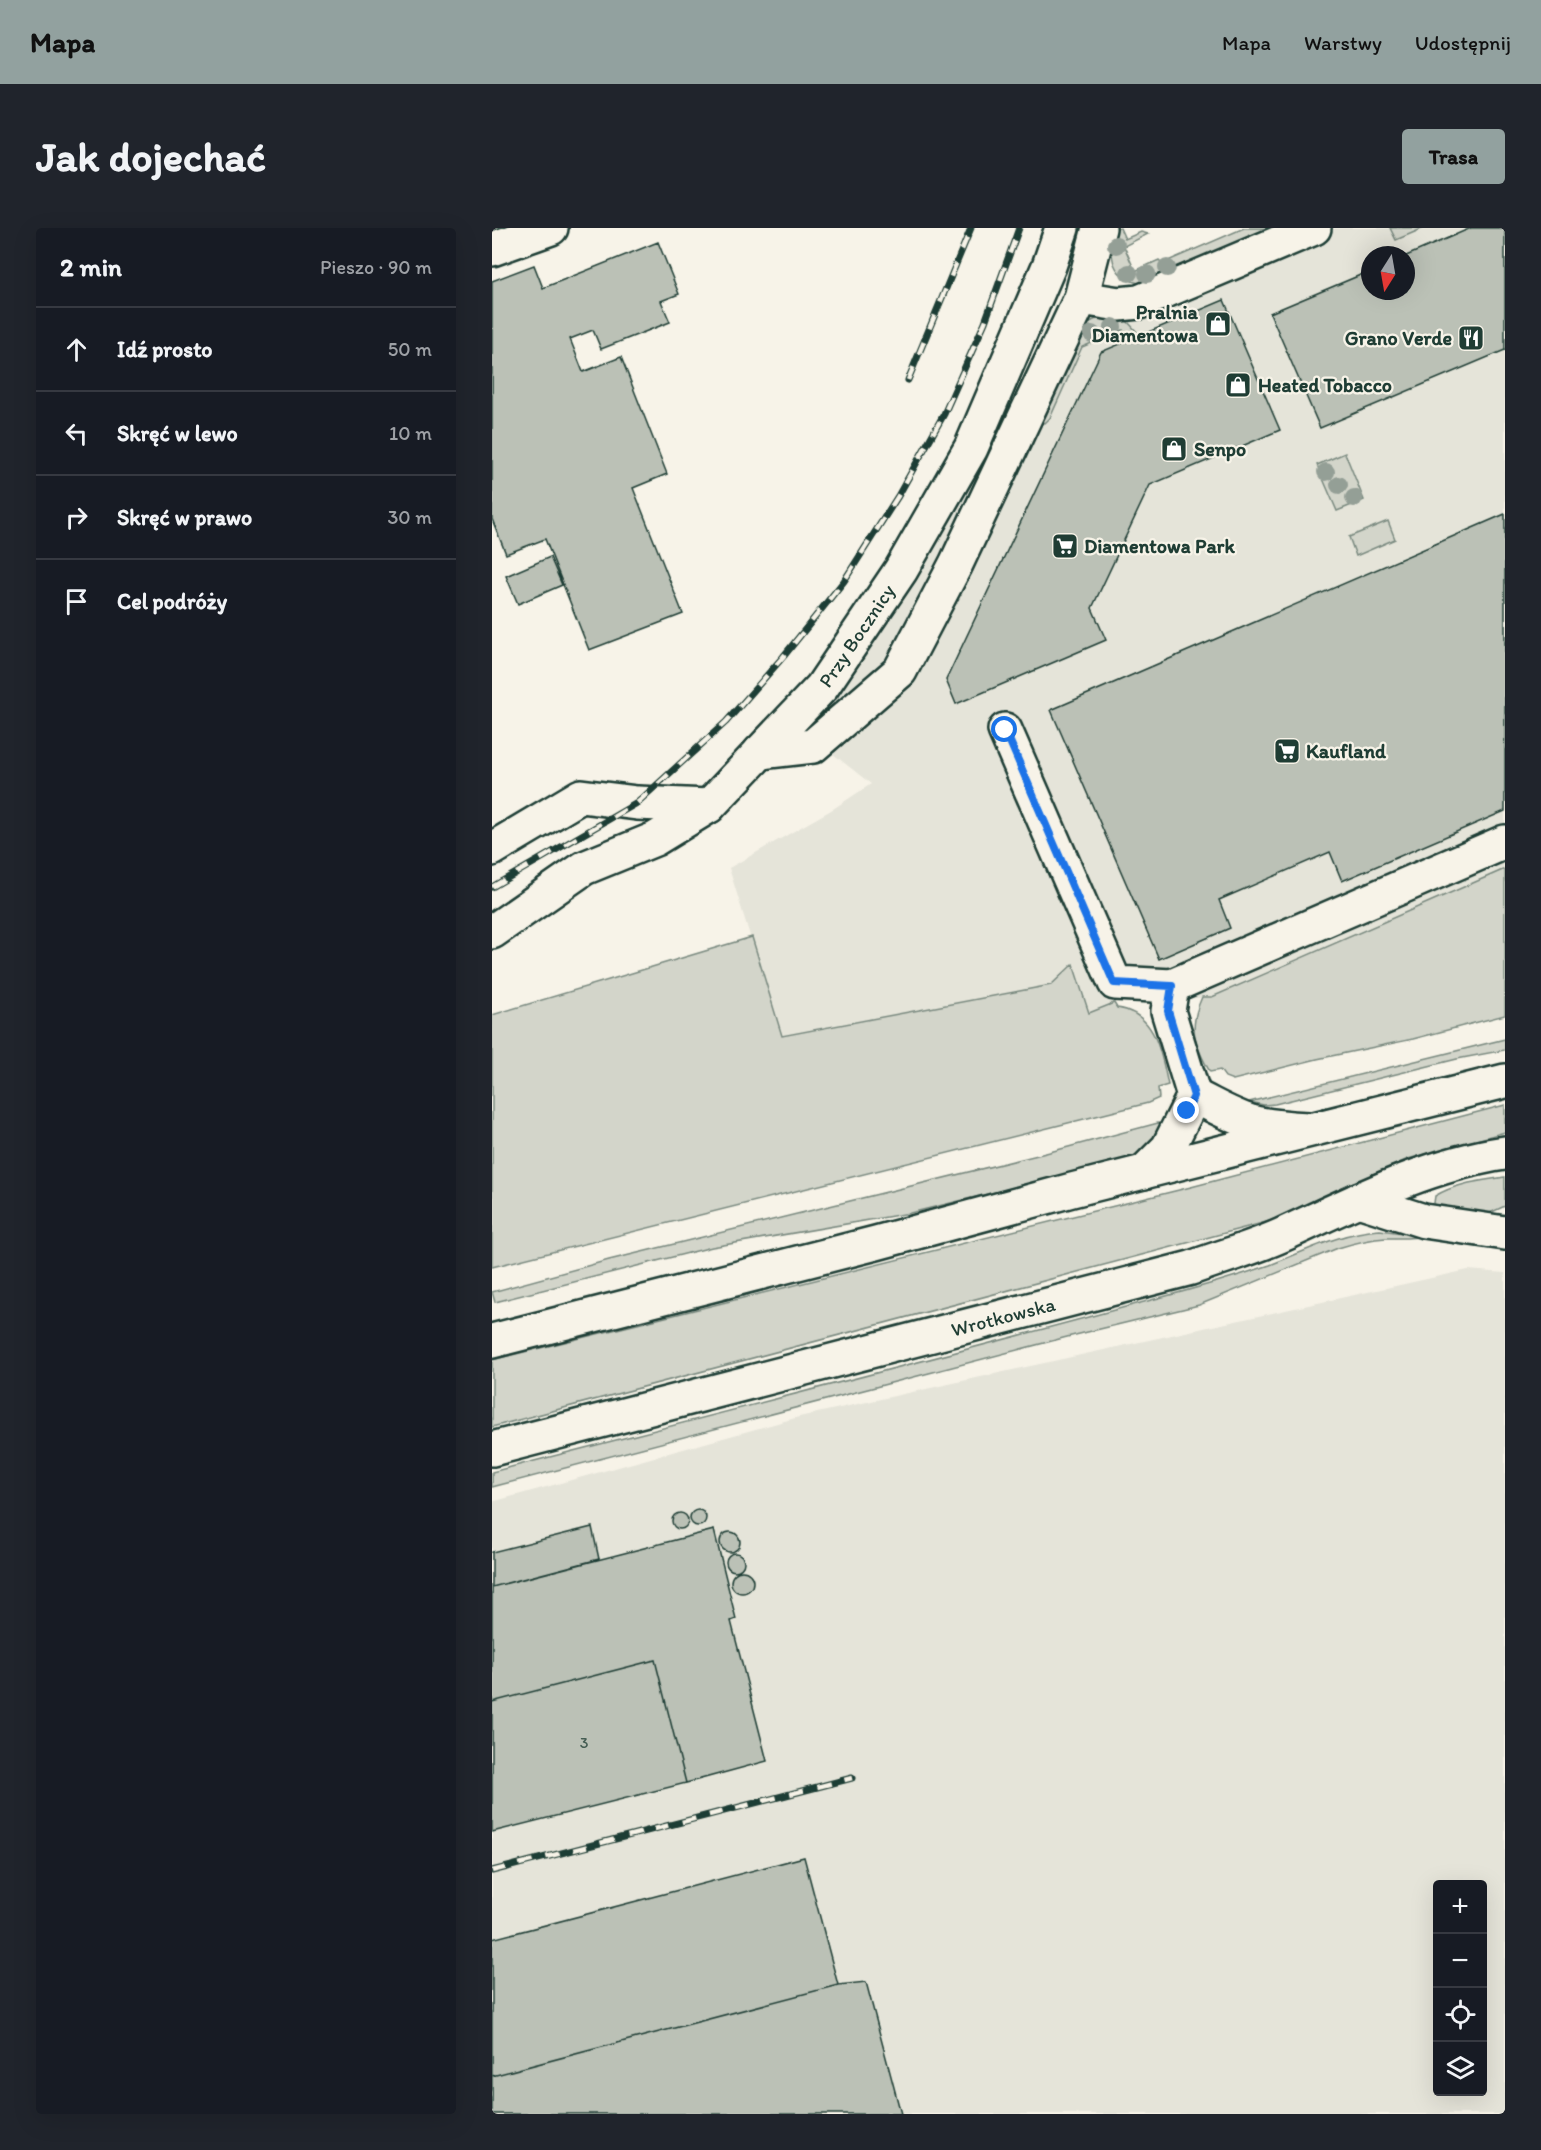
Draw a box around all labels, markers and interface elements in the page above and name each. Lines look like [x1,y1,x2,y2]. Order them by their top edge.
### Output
text: Mapa [30,25,95,59]
text: Mapa [1222,30,1271,55]
text: Warstwy [1304,30,1382,55]
text: Udostępnij [1415,30,1511,55]
button: Trasa [1402,129,1505,184]
text: Jak dojechać [36,131,266,182]
north arrow [1361,246,1415,300]
text: 2 min [60,251,122,283]
text: Pieszo · 90 m [320,255,432,279]
place label: Pralnia Diamentowa [1091,300,1199,347]
shop icon: Pralnia Diamentowa [1203,309,1233,339]
restaurant icon: Grano Verde [1456,323,1486,353]
place label: Grano Verde [1345,326,1452,350]
icon: ahead [60,333,93,366]
text: Idź prosto [117,336,213,363]
text: 50 m [388,337,432,361]
shop icon: Heated Tobacco [1223,370,1253,400]
place label: Heated Tobacco [1258,373,1392,397]
icon: left [60,417,93,450]
text: Skręć w lewo [117,420,238,447]
text: 10 m [389,421,432,445]
shop icon: Senpo [1159,434,1189,464]
place label: Senpo [1194,437,1246,462]
icon: right [60,501,93,534]
text: Skręć w prawo [117,504,252,531]
text: 30 m [387,505,432,529]
supermarket icon: Diamentowa Park [1050,531,1080,561]
place label: Diamentowa Park [1084,534,1235,558]
street label: Przy Bocznicy [813,579,900,692]
icon: arrive [60,585,93,618]
text: Cel podróży [117,588,227,615]
route start [991,716,1017,742]
supermarket icon: Kaufland [1272,736,1302,766]
place label: Kaufland [1306,739,1387,763]
route end [1173,1097,1199,1123]
street label: Wrotkowska [949,1292,1058,1342]
house number: 3 [580,1733,589,1752]
map controls [1433,1880,1487,2096]
button: + [1433,1880,1487,1934]
button: − [1433,1934,1487,1988]
button: locate [1433,1988,1487,2042]
button: layers [1433,2042,1487,2096]

